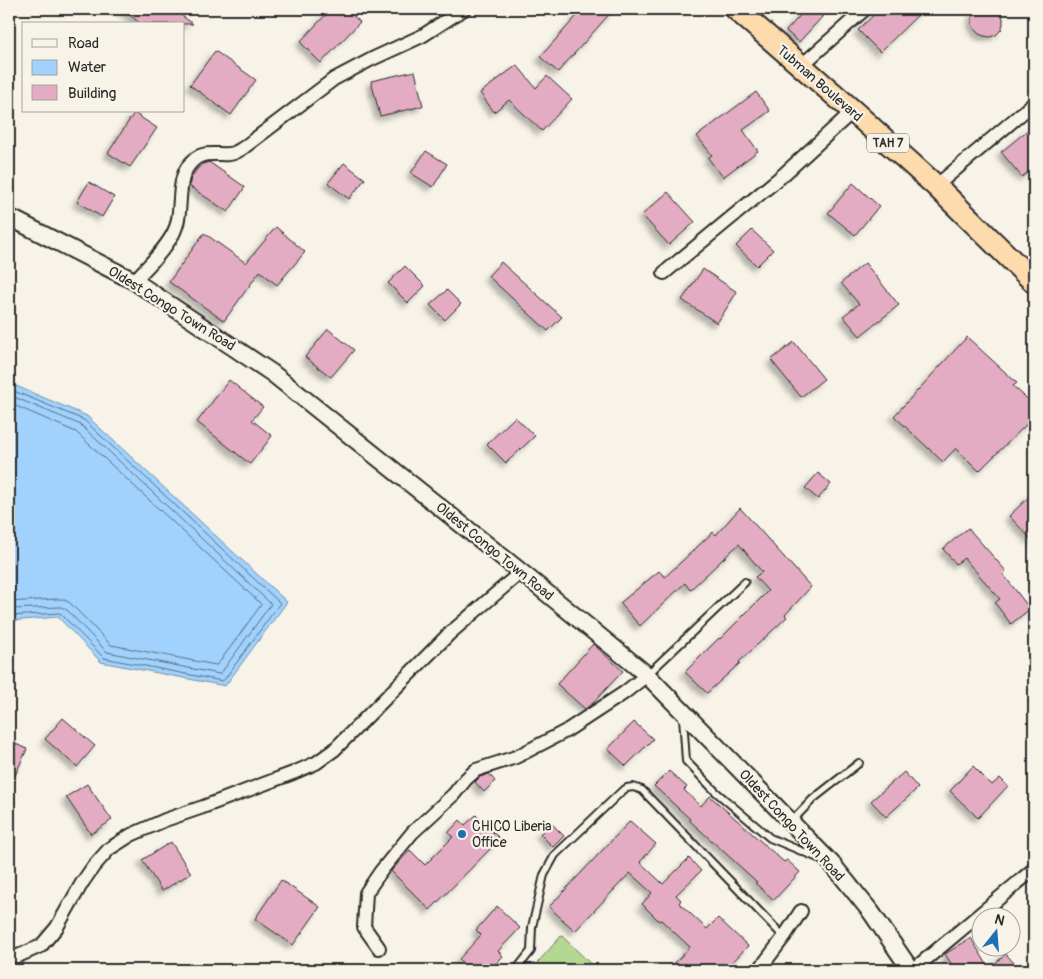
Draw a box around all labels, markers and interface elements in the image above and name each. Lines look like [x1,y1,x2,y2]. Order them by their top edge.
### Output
legend [22,22,185,112]
text: Road [68,34,99,53]
street label: Tubman Boulevard [773,42,866,125]
text: Water [68,58,107,77]
text: Building [68,84,116,103]
road number: TAH 7 [867,134,909,152]
street label: Oldest Congo Town Road [105,262,238,355]
street label: Oldest Congo Town Road [432,499,557,604]
street label: Oldest Congo Town Road [735,766,848,885]
place label: CHICO Liberia Office [472,818,552,851]
marker: CHICO Liberia Office [456,828,468,840]
north arrow [970,906,1020,956]
text: N [993,911,1007,930]

